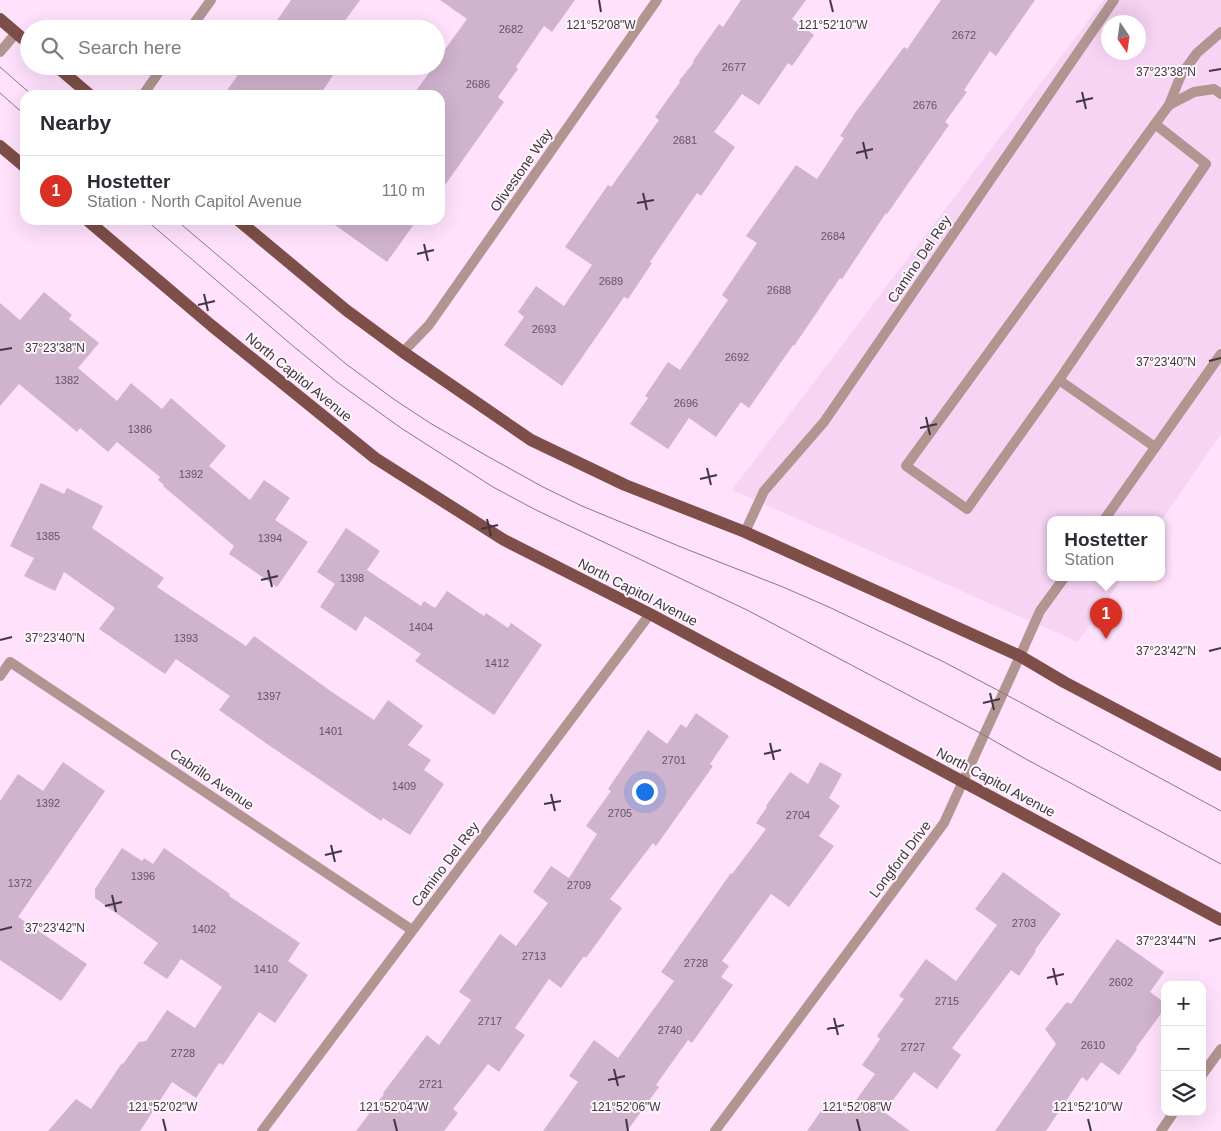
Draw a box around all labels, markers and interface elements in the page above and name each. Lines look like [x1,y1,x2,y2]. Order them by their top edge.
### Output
north arrow [1101,15,1146,60]
text: 121°52'08"W [566,18,636,32]
text: 121°52'10"W [798,18,868,32]
search box [20,20,445,75]
house number: 2682 [499,23,523,35]
house number: 2672 [952,29,976,41]
icon: search [38,34,66,62]
text: Search here [78,37,182,58]
house number: 2677 [722,61,746,73]
text: 37°23'38"N [1136,65,1196,79]
house number: 2686 [466,78,490,90]
house number: 2676 [913,99,937,111]
text: Nearby [40,111,111,134]
street label: Olivestone Way [486,125,556,215]
house number: 2681 [673,134,697,146]
text: Hostetter [87,171,170,192]
text: 1 [52,182,60,199]
text: 110 m [382,182,425,199]
text: Station · North Capitol Avenue [87,193,302,210]
street label: Camino Del Rey [884,212,954,306]
house number: 2684 [821,230,845,242]
house number: 2689 [599,275,623,287]
house number: 2688 [767,284,791,296]
house number: 2693 [532,323,556,335]
street label: North Capitol Avenue [243,329,356,425]
text: 37°23'38"N [25,341,85,355]
house number: 2692 [725,351,749,363]
text: 37°23'40"N [1136,355,1196,369]
house number: 1382 [55,374,79,386]
house number: 2696 [674,397,698,409]
house number: 1386 [128,423,152,435]
house number: 1392 [179,468,203,480]
popup [1047,516,1165,581]
text: Hostetter [1064,529,1148,550]
house number: 1385 [36,530,60,542]
house number: 1394 [258,532,282,544]
text: Station [1064,551,1114,568]
street label: North Capitol Avenue [576,555,701,629]
house number: 1398 [340,572,364,584]
pin: 1 [1090,598,1122,639]
house number: 1404 [409,621,433,633]
text: 37°23'40"N [25,631,85,645]
house number: 1393 [174,632,198,644]
text: 37°23'42"N [1136,644,1196,658]
house number: 1412 [485,657,509,669]
house number: 1397 [257,690,281,702]
house number: 1401 [319,725,343,737]
street label: North Capitol Avenue [934,744,1058,820]
street label: Cabrillo Avenue [167,745,257,813]
house number: 2701 [662,754,686,766]
your location [632,779,658,805]
house number: 1409 [392,780,416,792]
house number: 1392 [36,797,60,809]
house number: 2705 [608,807,632,819]
house number: 2704 [786,809,810,821]
street label: Longford Drive [866,817,934,900]
street label: Camino Del Rey [408,818,482,910]
house number: 1396 [131,870,155,882]
house number: 1372 [8,877,32,889]
house number: 2709 [567,879,591,891]
house number: 2703 [1012,917,1036,929]
text: 37°23'42"N [25,921,85,935]
house number: 1402 [192,923,216,935]
text: 37°23'44"N [1136,934,1196,948]
house number: 2713 [522,950,546,962]
house number: 2728 [684,957,708,969]
house number: 1410 [254,963,278,975]
house number: 2602 [1109,976,1133,988]
map controls [1161,981,1206,1116]
button: + [1161,981,1206,1026]
house number: 2715 [935,995,959,1007]
house number: 2717 [478,1015,502,1027]
house number: 2740 [658,1024,682,1036]
button: − [1161,1026,1206,1071]
house number: 2610 [1081,1039,1105,1051]
house number: 2727 [901,1041,925,1053]
house number: 2728 [171,1047,195,1059]
button: layers [1161,1071,1206,1116]
house number: 2721 [419,1078,443,1090]
text: 121°52'02"W [128,1100,198,1114]
text: 121°52'04"W [359,1100,429,1114]
text: 121°52'06"W [591,1100,661,1114]
text: 121°52'08"W [822,1100,892,1114]
text: 121°52'10"W [1053,1100,1123,1114]

